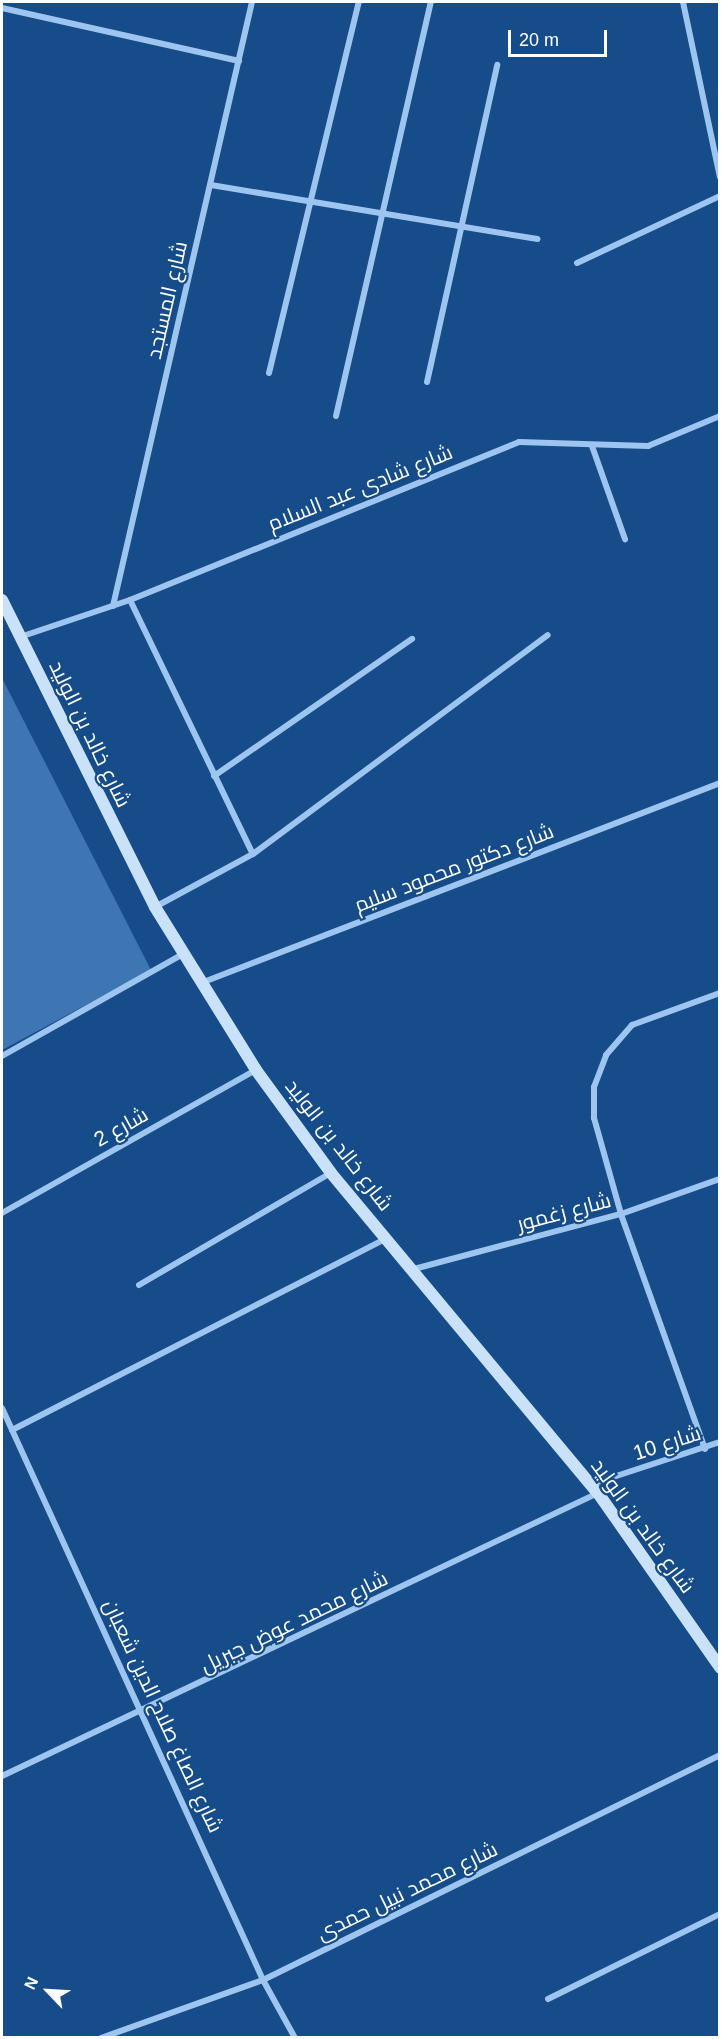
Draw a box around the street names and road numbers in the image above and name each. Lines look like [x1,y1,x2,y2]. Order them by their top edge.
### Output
street label: شارع المستجد [141,239,193,361]
street label: شارع شادى عبد السلام [264,439,456,537]
street label: شارع خالد بن الوليد [44,657,136,811]
street label: شارع دكتور محمود سليم [351,818,557,918]
street label: شارع خالد بن الوليد [280,1074,398,1216]
street label: شارع 2 [89,1102,153,1152]
street label: شارع زغمور [514,1187,614,1237]
street label: شارع 10 [630,1420,704,1466]
street label: شارع خالد بن الوليد [586,1454,700,1598]
street label: شارع محمد عوض جبريل [196,1566,392,1678]
street label: شارع الصاغ صلاح الدين شعبان [98,1595,228,1837]
street label: شارع محمد نبيل حمدى [312,1836,502,1946]

